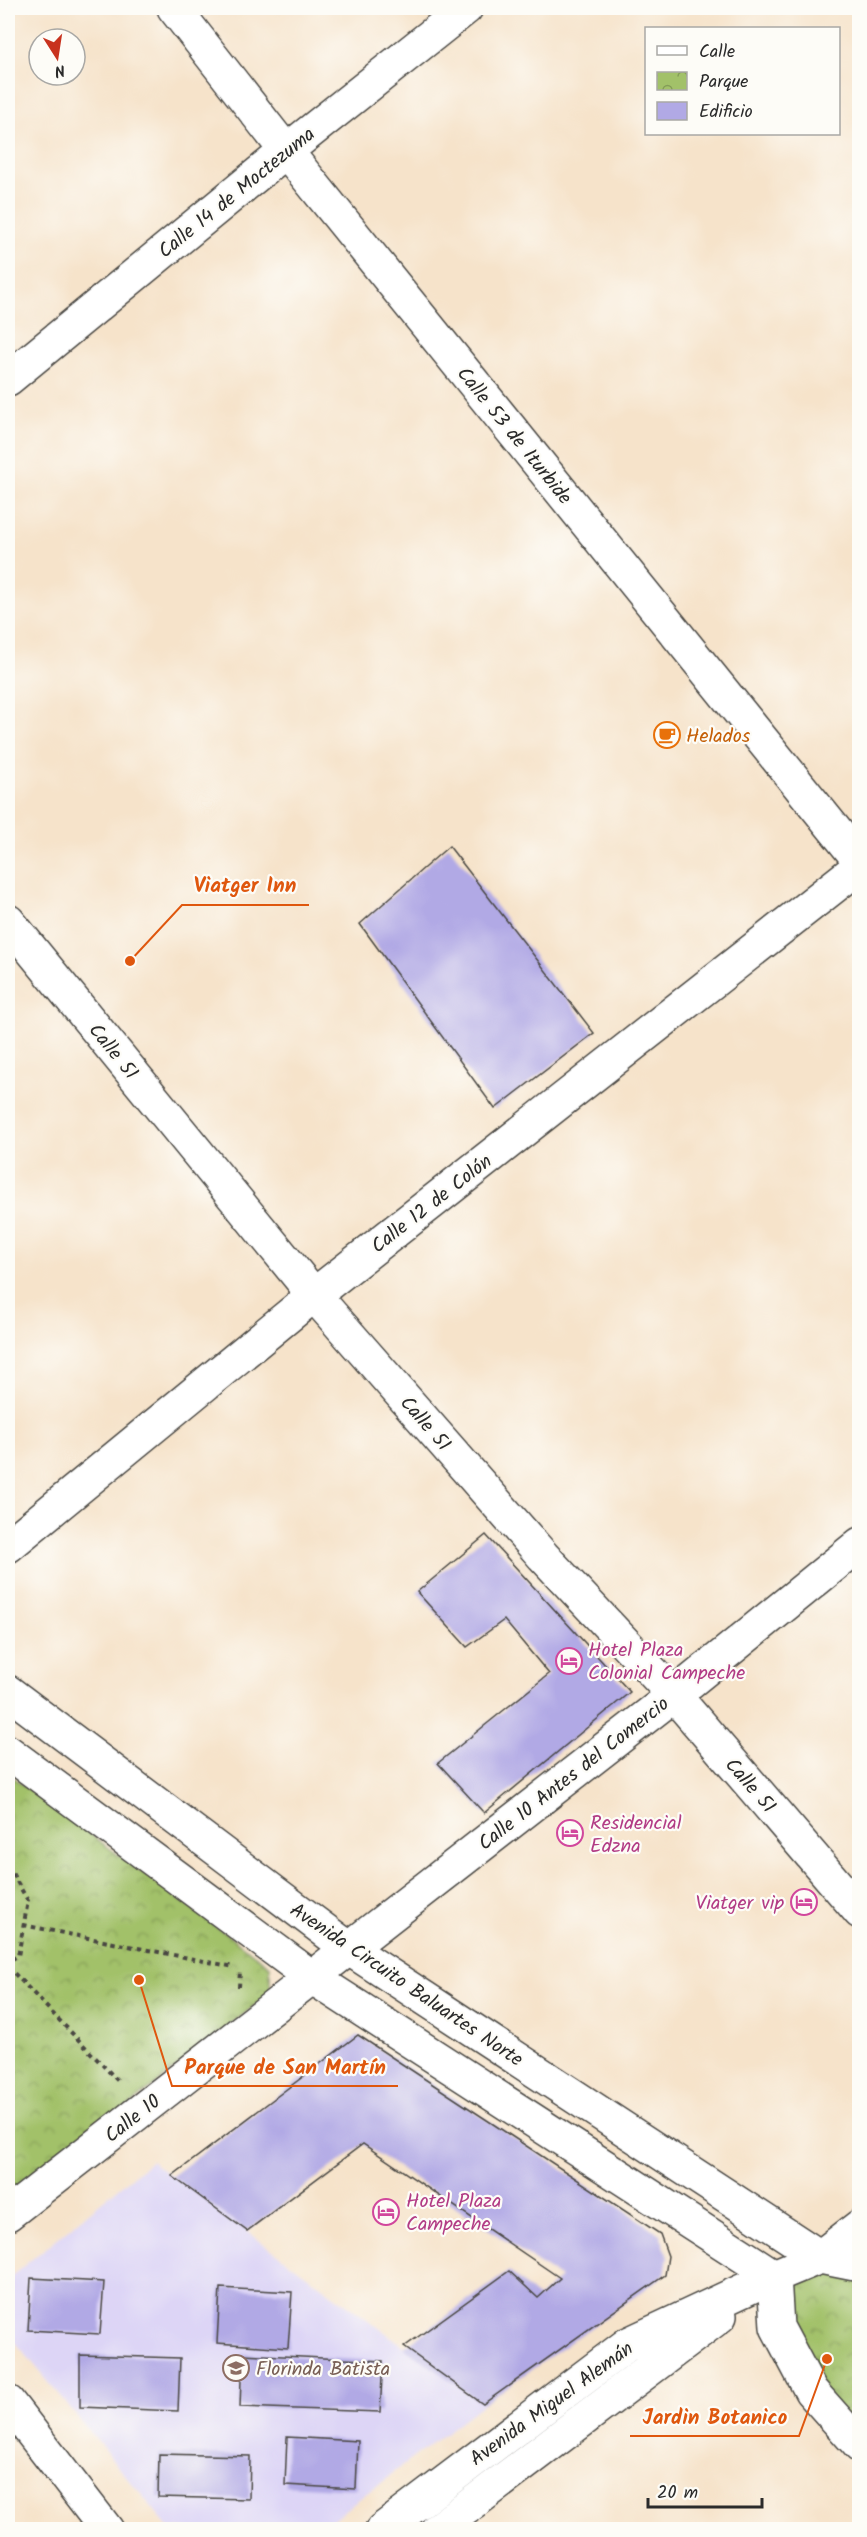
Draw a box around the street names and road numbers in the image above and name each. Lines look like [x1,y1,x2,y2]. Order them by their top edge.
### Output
street label: Calle 14 de Moctezuma [152,120,323,267]
street label: Calle 53 de Iturbide [448,360,579,512]
street label: Calle 51 [79,1017,145,1088]
street label: Calle 12 de Colón [365,1147,500,1262]
street label: Calle 51 [391,1389,458,1459]
street label: Calle 10 Antes del Comercio [471,1689,677,1860]
street label: Calle 51 [716,1751,783,1821]
street label: Avenida Circuito Baluartes Norte [283,1895,529,2076]
street label: Calle 10 [98,2087,168,2152]
street label: Avenida Miguel Alemán [463,2334,641,2475]

